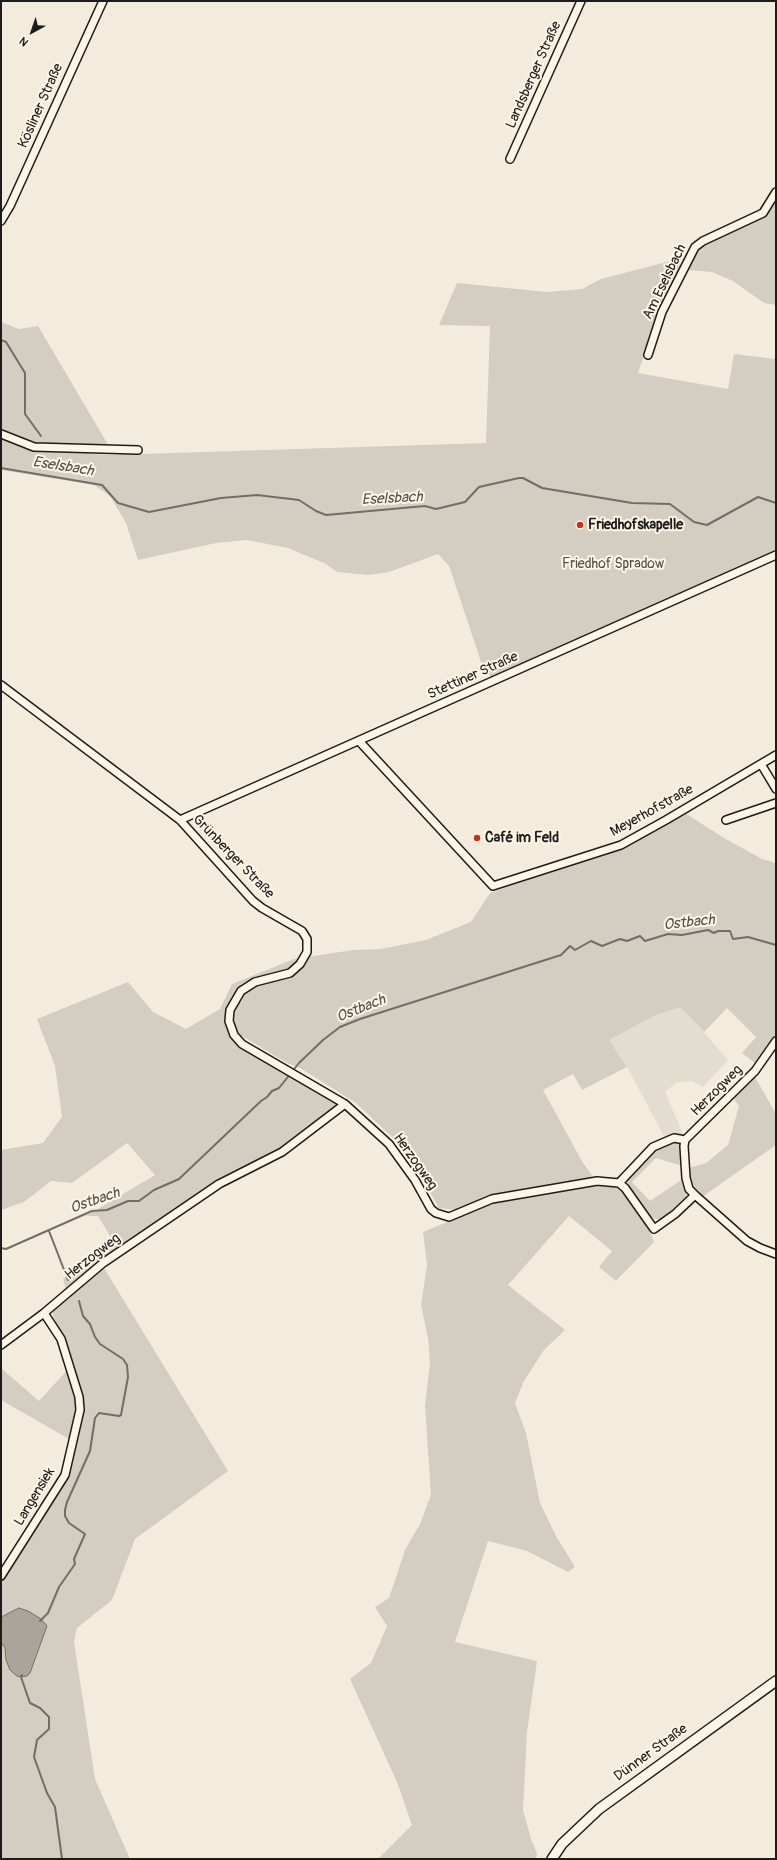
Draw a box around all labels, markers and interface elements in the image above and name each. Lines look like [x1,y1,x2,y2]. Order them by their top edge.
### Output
north arrow [12,12,52,52]
street label: Landsberger Straße [503,19,565,131]
text: N [17,34,31,49]
street label: Kösliner Straße [15,61,67,151]
street label: Am Eselsbach [640,242,690,322]
water label: Eselsbach [31,453,95,481]
water label: Eselsbach [361,488,423,510]
place label: Friedhofskapelle [588,517,683,533]
marker: Friedhofskapelle [575,520,585,530]
park label: Friedhof Spradow [562,556,664,572]
street label: Stettiner Straße [425,649,521,703]
street label: Meyerhofstraße [608,781,696,841]
street label: Grünberger Straße [189,812,277,902]
place label: Café im Feld [485,830,559,846]
marker: Café im Feld [472,833,482,843]
water label: Ostbach [663,911,715,935]
water label: Ostbach [334,991,388,1027]
street label: Herzogweg [688,1062,746,1120]
street label: Herzogweg [389,1130,441,1194]
water label: Ostbach [68,1184,122,1218]
street label: Herzogweg [62,1230,124,1284]
street label: Langensiek [11,1465,59,1529]
street label: Dünner Straße [611,1721,691,1785]

